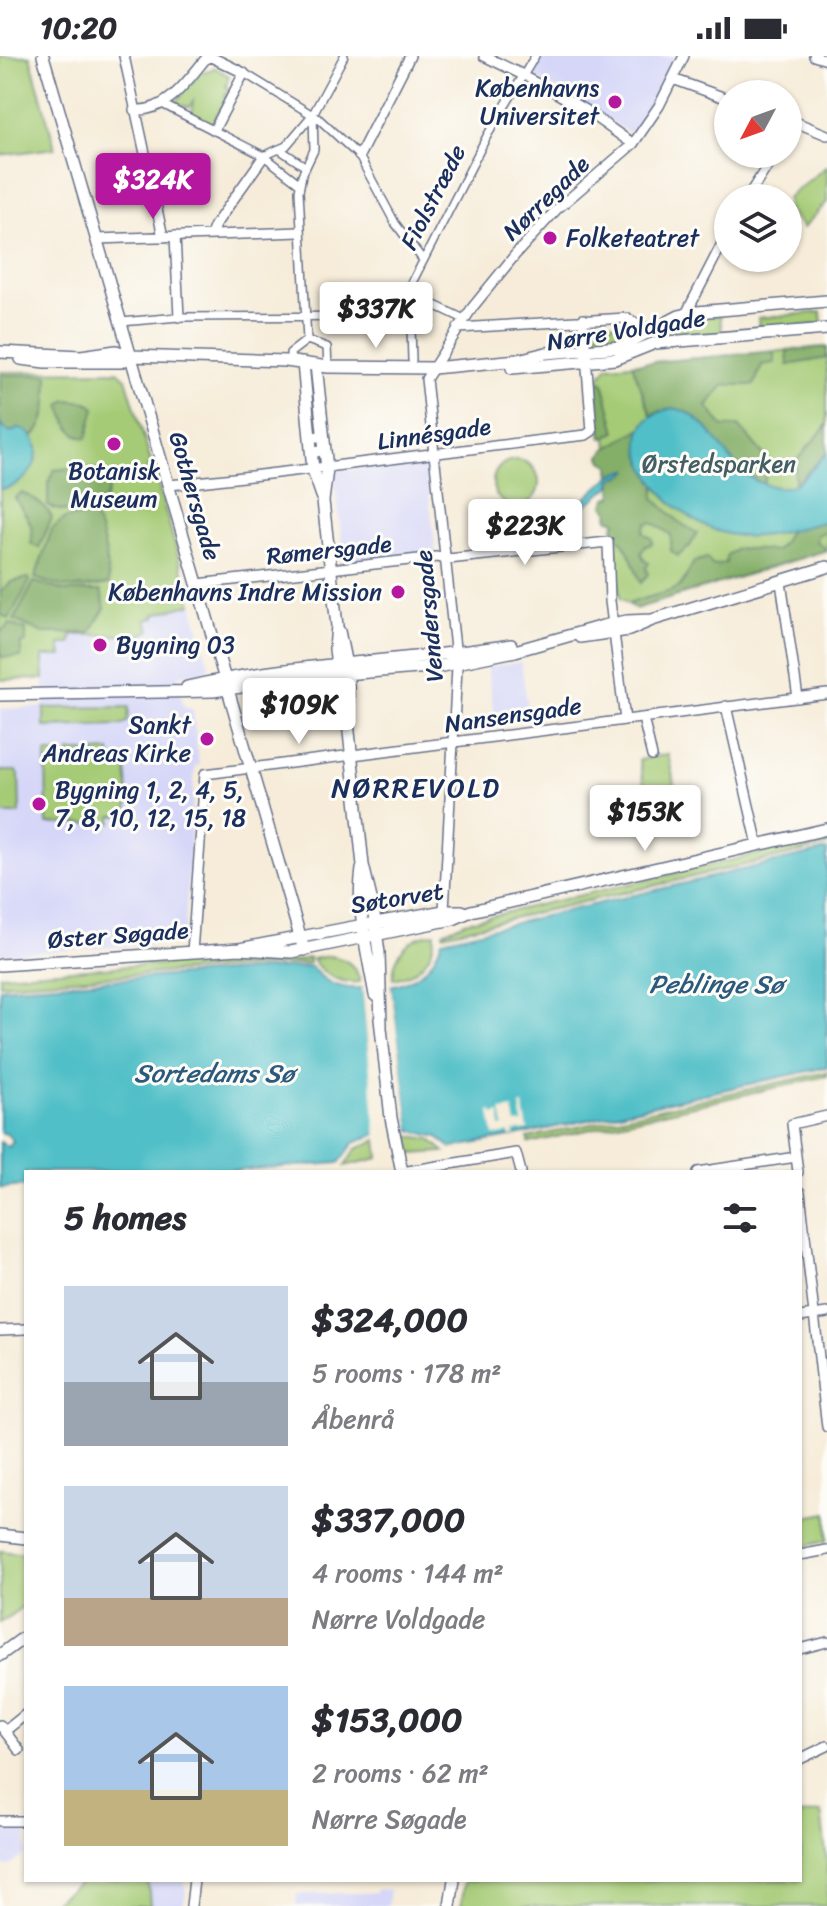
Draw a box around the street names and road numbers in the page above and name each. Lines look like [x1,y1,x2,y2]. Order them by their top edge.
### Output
street label: Fiolstræde [388,137,478,257]
street label: Nørregade [492,145,600,251]
street label: Nørre Voldgade [544,297,708,363]
street label: Linnésgade [375,405,494,463]
street label: Gothersgade [157,426,233,566]
street label: Rømersgade [264,523,394,577]
street label: Vendersgade [402,548,456,684]
street label: Nansensgade [442,685,584,745]
street label: Søtorvet [347,870,447,926]
street label: Øster Søgade [46,909,190,961]

